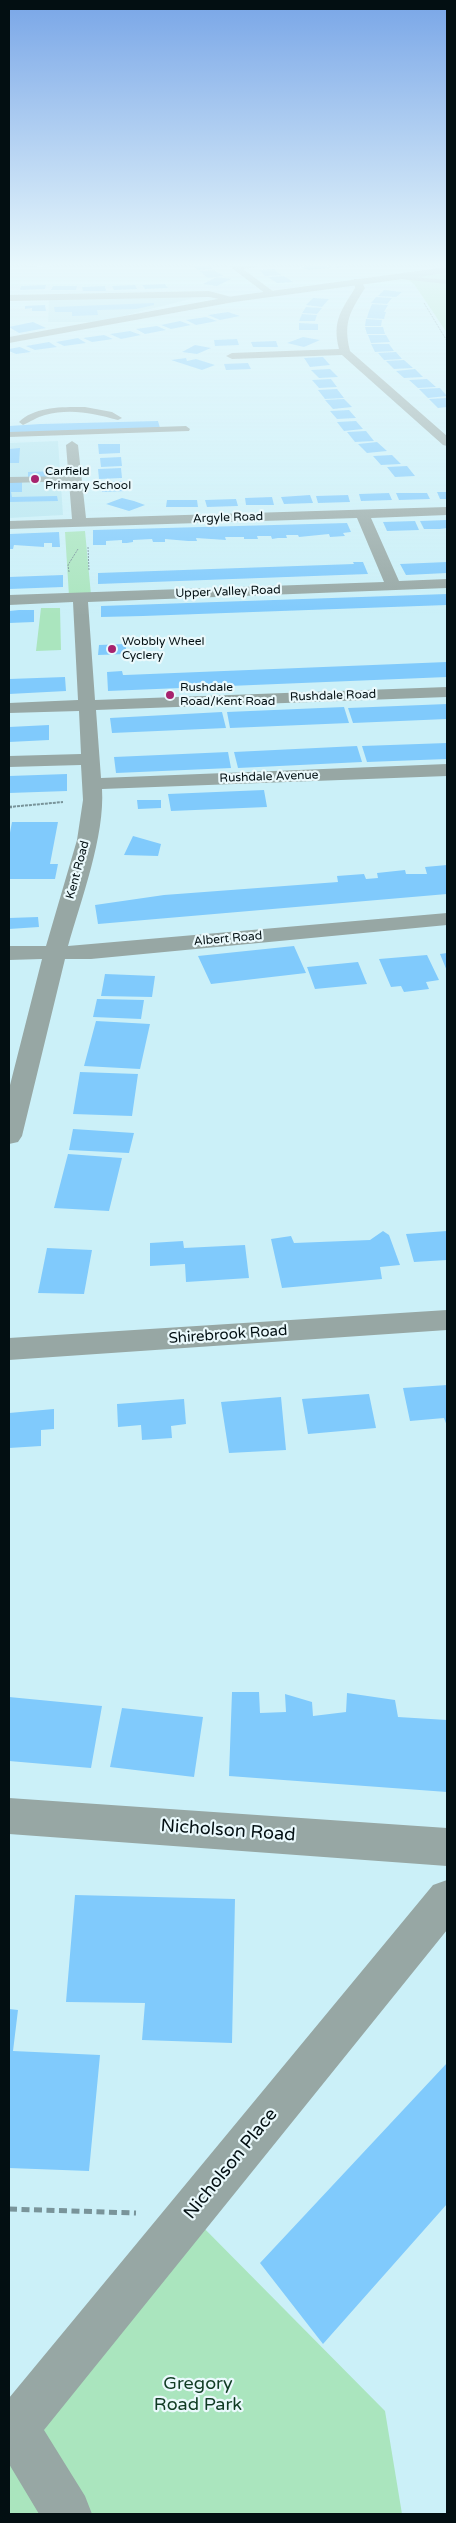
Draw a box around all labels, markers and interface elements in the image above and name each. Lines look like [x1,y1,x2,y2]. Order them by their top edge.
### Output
place label: Carfield Primary School [45,465,131,493]
marker: Carfield Primary School [29,473,41,485]
street label: Argyle Road [193,510,263,526]
street label: Upper Valley Road [175,583,281,601]
place label: Wobbly Wheel Cyclery [122,635,205,663]
marker: Wobbly Wheel Cyclery [106,643,118,655]
place label: Rushdale Road/Kent Road [180,681,275,709]
street label: Rushdale Road [290,687,376,705]
marker: Rushdale Road/Kent Road [164,689,176,701]
street label: Rushdale Avenue [219,768,319,786]
street label: Kent Road [63,839,93,901]
street label: Albert Road [193,929,263,949]
street label: Shirebrook Road [168,1322,288,1348]
street label: Nicholson Road [160,1816,296,1846]
street label: Nicholson Place [180,2104,282,2224]
park label: Gregory Road Park [154,2373,242,2416]

